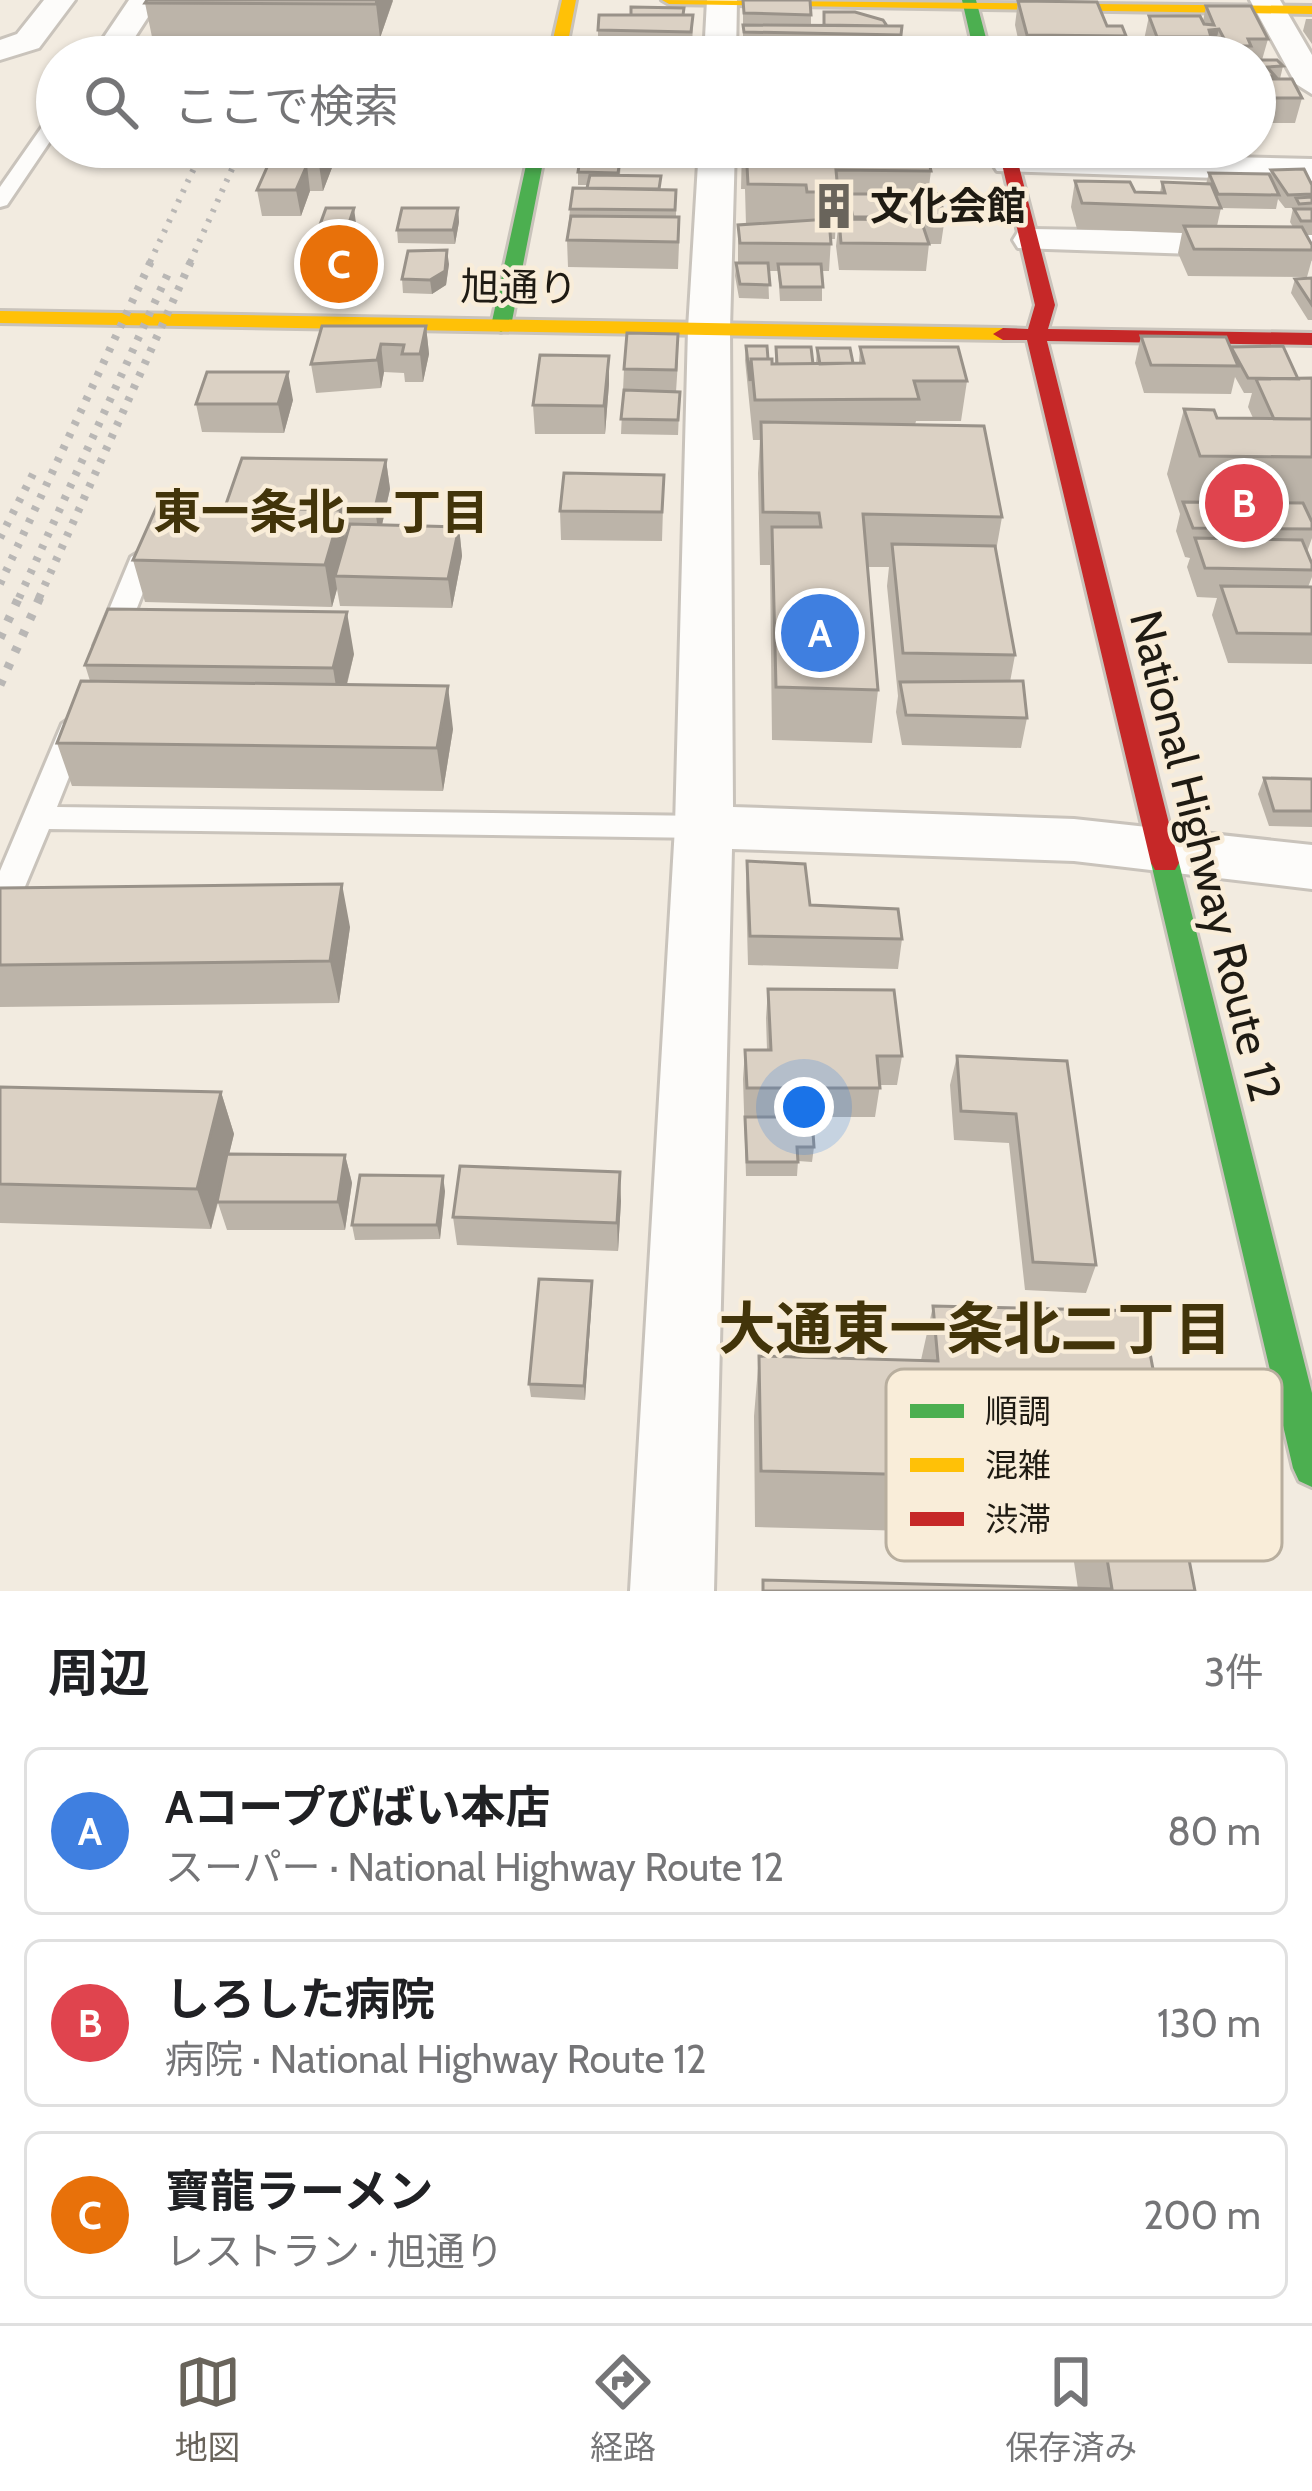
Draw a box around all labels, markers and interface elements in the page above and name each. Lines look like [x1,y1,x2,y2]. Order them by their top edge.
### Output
search box [36,36,1276,168]
icon: search [78,69,144,135]
text: ここで検索 [174,79,399,133]
building icon: 文化会館 [809,181,859,231]
place label: 文化会館 [870,182,1026,230]
pin: C [300,219,378,309]
street label: 旭通り [460,262,578,312]
pin: B [1205,458,1283,548]
district label: 東一条北一丁目 [153,483,489,541]
pin: A [781,588,859,678]
street label: National Highway Route 12 [1119,605,1293,1107]
your location [774,1077,834,1137]
district label: 大通東一条北二丁目 [719,1294,1232,1363]
legend [886,1369,1282,1561]
text: 順調 [985,1391,1051,1431]
text: 混雑 [985,1445,1051,1485]
text: 渋滞 [985,1499,1051,1539]
text: 周辺 [48,1642,150,1704]
text: 3件 [1204,1648,1264,1696]
text: Aコープびばい本店 [165,1780,550,1834]
text: A [78,1807,102,1855]
text: 80 m [1167,1807,1261,1855]
text: スーパー · National Highway Route 12 [165,1843,784,1891]
text: しろした病院 [165,1972,435,2026]
text: B [78,1999,102,2047]
text: 130 m [1157,1999,1261,2047]
text: 病院 · National Highway Route 12 [165,2035,706,2083]
text: 寶龍ラーメン [165,2164,433,2218]
text: C [78,2191,102,2239]
text: 200 m [1143,2191,1261,2239]
text: レストラン · 旭通り [165,2227,504,2275]
tab: 地図 [175,2349,241,2469]
tab: 経路 [590,2349,656,2469]
tab: 保存済み [1005,2349,1137,2469]

